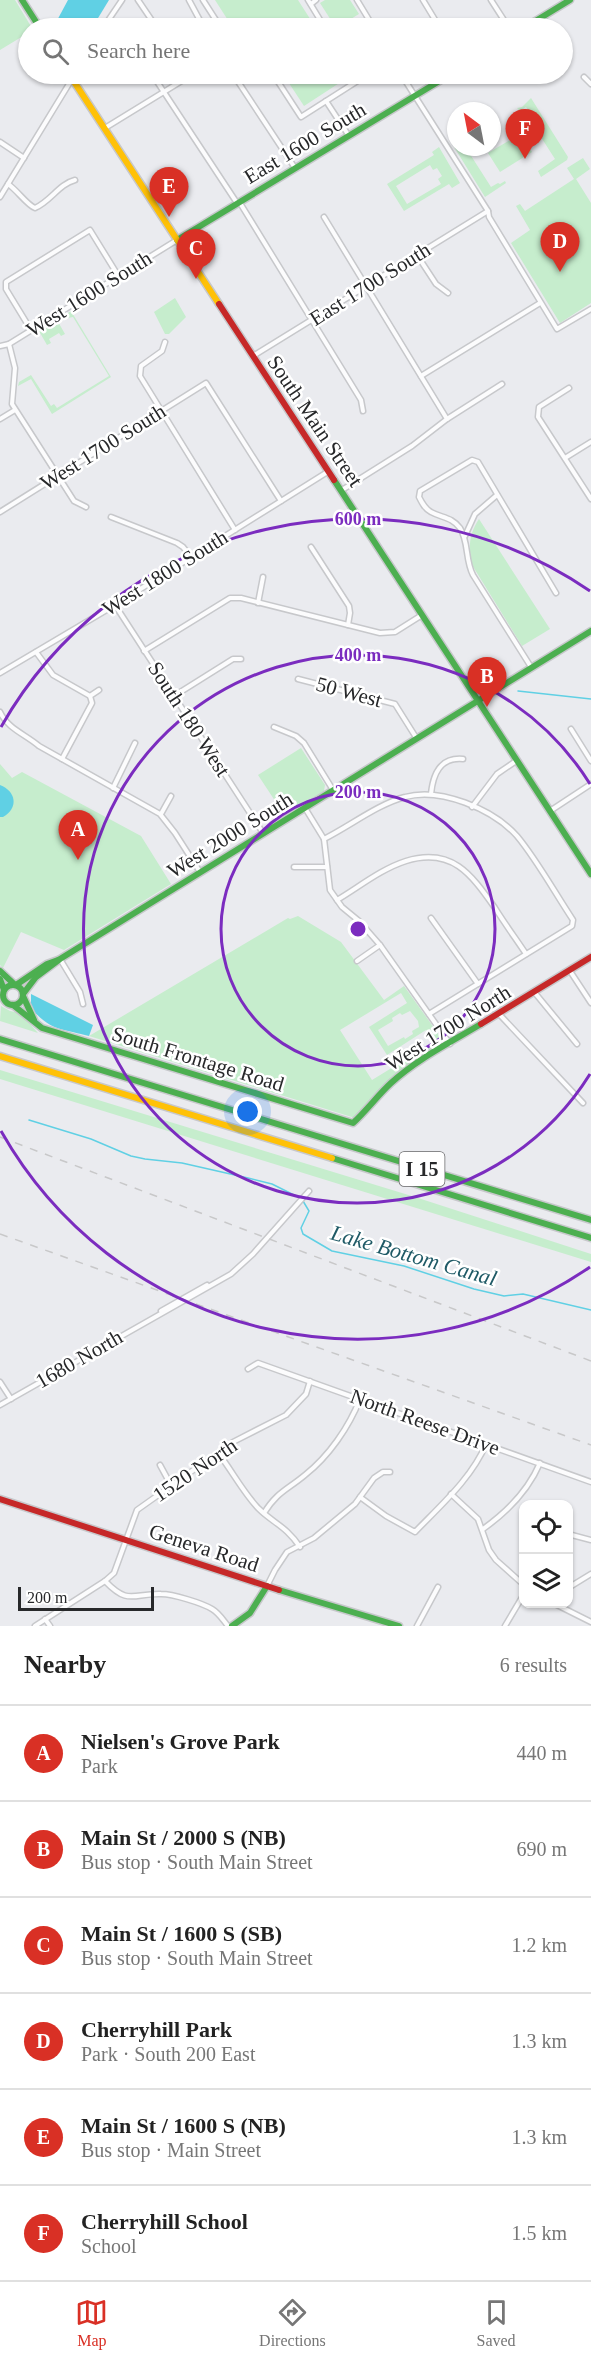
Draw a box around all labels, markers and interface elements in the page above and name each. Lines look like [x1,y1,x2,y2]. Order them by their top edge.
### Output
search box [18,18,573,84]
icon: search [39,35,72,68]
text: Search here [87,38,190,63]
street label: East 1600 South [240,97,371,189]
north arrow [447,102,501,156]
pin: F [506,110,544,159]
pin: E [150,168,188,217]
pin: D [540,222,580,272]
pin: C [176,230,216,279]
street label: East 1700 South [305,237,435,331]
street label: West 1600 South [22,246,156,342]
street label: South Main Street [262,351,368,491]
street label: West 1700 South [36,399,170,495]
text: 600 m [335,509,381,529]
street label: West 1800 South [98,525,232,621]
text: 400 m [335,645,381,665]
street label: South 180 West [143,657,235,781]
pin: B [468,658,506,707]
street label: 50 West [313,672,385,712]
text: 200 m [335,782,381,802]
street label: West 2000 South [163,787,297,883]
pin: A [58,810,98,860]
centre of rings [348,919,368,939]
street label: West 1700 North [381,980,515,1076]
street label: South Frontage Road [109,1021,287,1097]
your location [233,1097,262,1126]
road number: I 15 [400,1152,444,1186]
water label: Lake Bottom Canal [327,1220,500,1291]
street label: 1680 North [31,1324,127,1393]
street label: North Reese Drive [347,1384,503,1460]
street label: 1520 North [148,1433,242,1507]
map controls [519,1500,573,1608]
button: locate [519,1500,573,1554]
street label: Geneva Road [146,1519,262,1577]
button: layers [519,1554,573,1608]
scale bar [18,1584,154,1612]
text: 200 m [27,1589,67,1606]
text: Nearby [24,1650,106,1679]
text: 6 results [500,1654,567,1676]
text: Nielsen's Grove Park [81,1729,280,1754]
text: A [36,1742,51,1764]
text: 440 m [516,1742,567,1764]
text: Park [81,1755,118,1777]
text: Main St / 2000 S (NB) [81,1825,286,1850]
text: B [37,1838,50,1860]
text: 690 m [516,1838,567,1860]
text: Bus stop · South Main Street [81,1851,313,1873]
text: Main St / 1600 S (SB) [81,1921,282,1946]
text: C [36,1934,51,1956]
text: 1.2 km [511,1934,567,1956]
text: Bus stop · South Main Street [81,1947,313,1969]
text: Cherryhill Park [81,2017,232,2042]
text: D [36,2030,51,2052]
text: 1.3 km [511,2030,567,2052]
text: Park · South 200 East [81,2043,255,2065]
text: Main St / 1600 S (NB) [81,2113,286,2138]
text: E [37,2126,50,2148]
text: 1.3 km [511,2126,567,2148]
text: Bus stop · Main Street [81,2139,261,2161]
text: Cherryhill School [81,2209,248,2234]
text: F [37,2222,50,2244]
text: 1.5 km [511,2222,567,2244]
text: School [81,2235,137,2257]
tab: Map [75,2296,108,2350]
tab: Directions [259,2296,326,2350]
tab: Saved [476,2296,516,2350]

